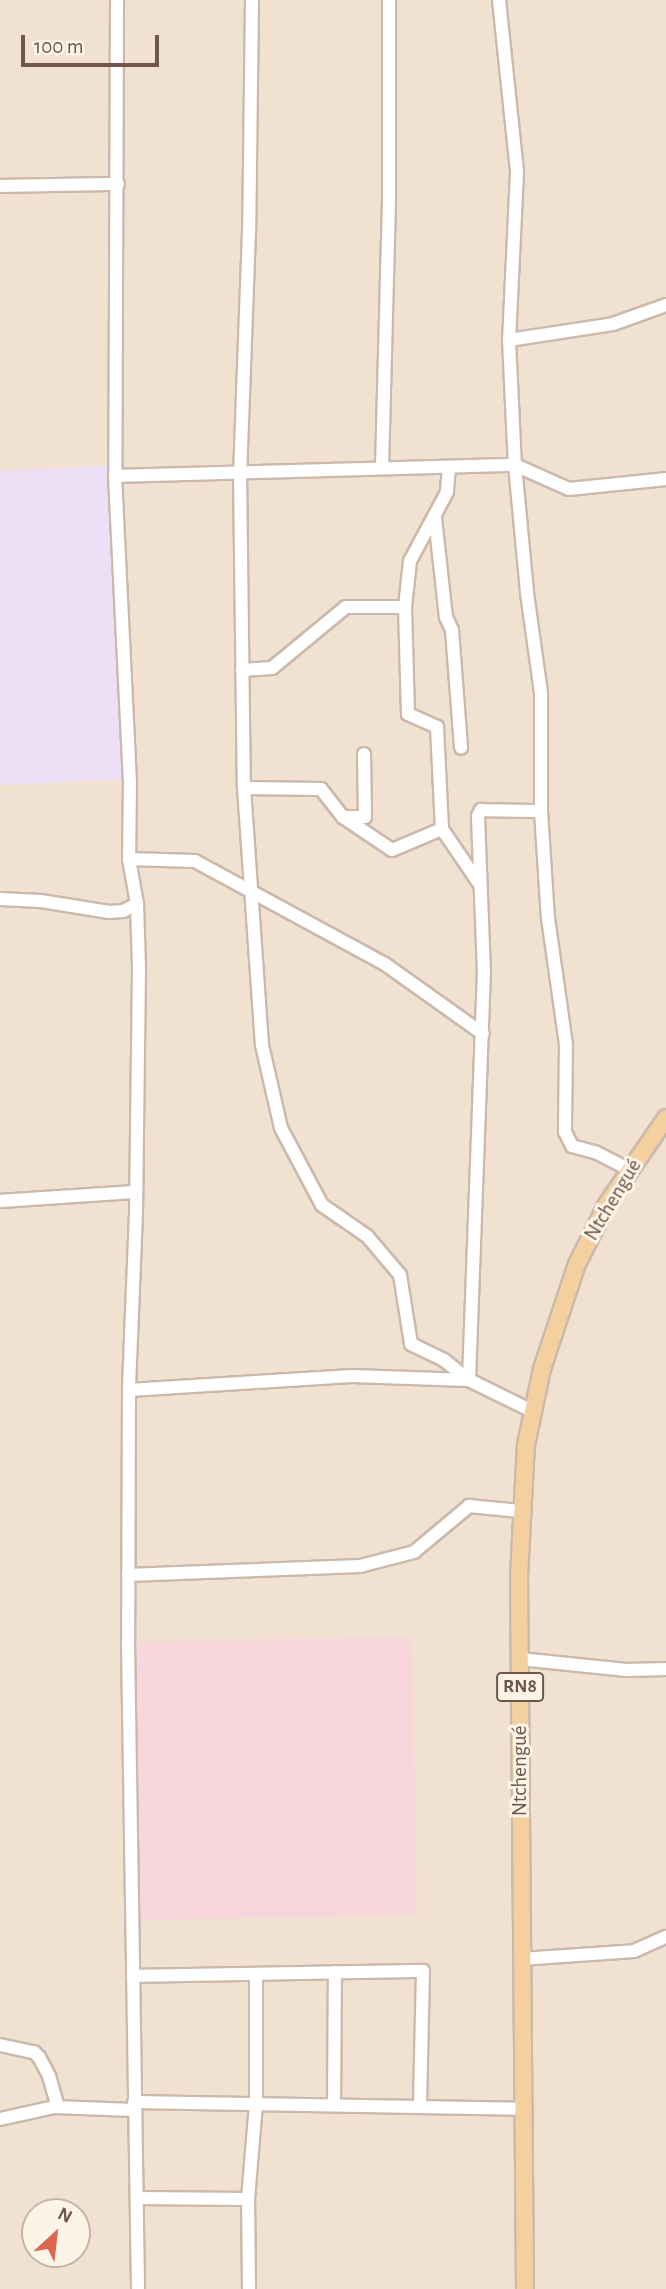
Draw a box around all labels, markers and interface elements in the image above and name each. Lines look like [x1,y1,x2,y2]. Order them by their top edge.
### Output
scale bar [24,21,163,65]
text: 100 m [34,36,84,57]
street label: Ntchengué [579,1155,647,1245]
road number: RN8 [496,1672,544,1702]
street label: Ntchengué [507,1726,533,1816]
north arrow [21,2198,91,2268]
text: N [55,2204,75,2227]

